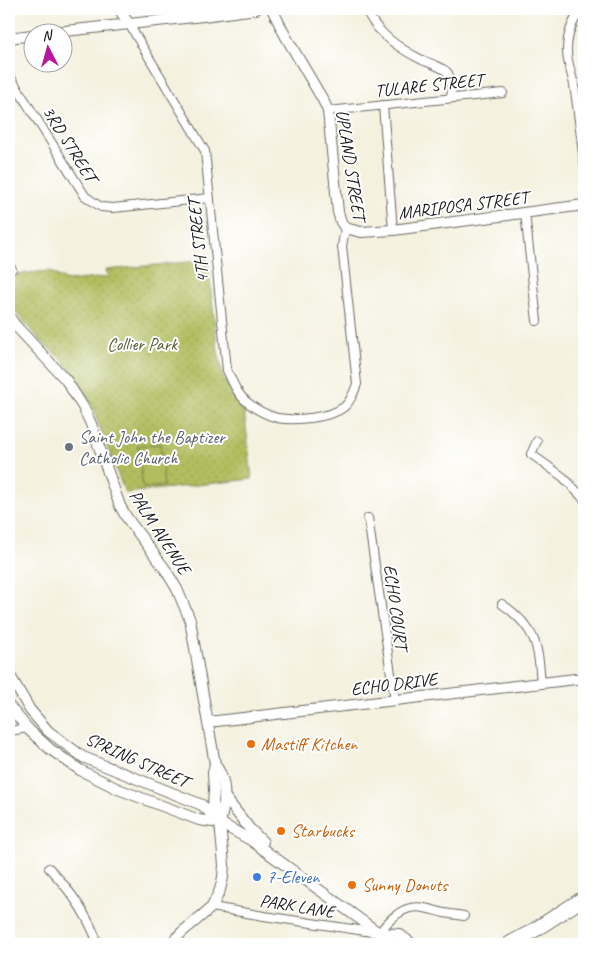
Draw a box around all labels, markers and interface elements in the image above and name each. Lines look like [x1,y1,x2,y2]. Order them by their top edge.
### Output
north arrow [22,22,72,72]
text: N [41,26,54,44]
street label: TULARE STREET [374,68,488,102]
street label: 3RD STREET [38,102,105,190]
street label: UPLAND STREET [331,108,371,226]
street label: MARIPOSA STREET [397,186,534,224]
street label: 4TH STREET [182,193,213,284]
park label: Collier Park [107,333,178,355]
place label: Saint John the Baptizer Catholic Church [79,426,227,469]
marker: Saint John the Baptizer Catholic Church [63,441,75,453]
street label: PALM AVENUE [125,486,197,580]
street label: ECHO COURT [379,563,414,656]
street label: ECHO DRIVE [350,667,441,700]
street label: SPRING STREET [82,728,196,794]
place label: Mastiff Kitchen [261,733,358,755]
marker: Mastiff Kitchen [245,738,257,750]
place label: Starbucks [291,820,356,842]
marker: Starbucks [275,825,287,837]
place label: 7-Eleven [267,866,320,888]
marker: 7-Eleven [251,871,263,883]
place label: Sunny Donuts [362,874,449,896]
marker: Sunny Donuts [346,879,358,891]
street label: PARK LANE [258,889,338,923]

